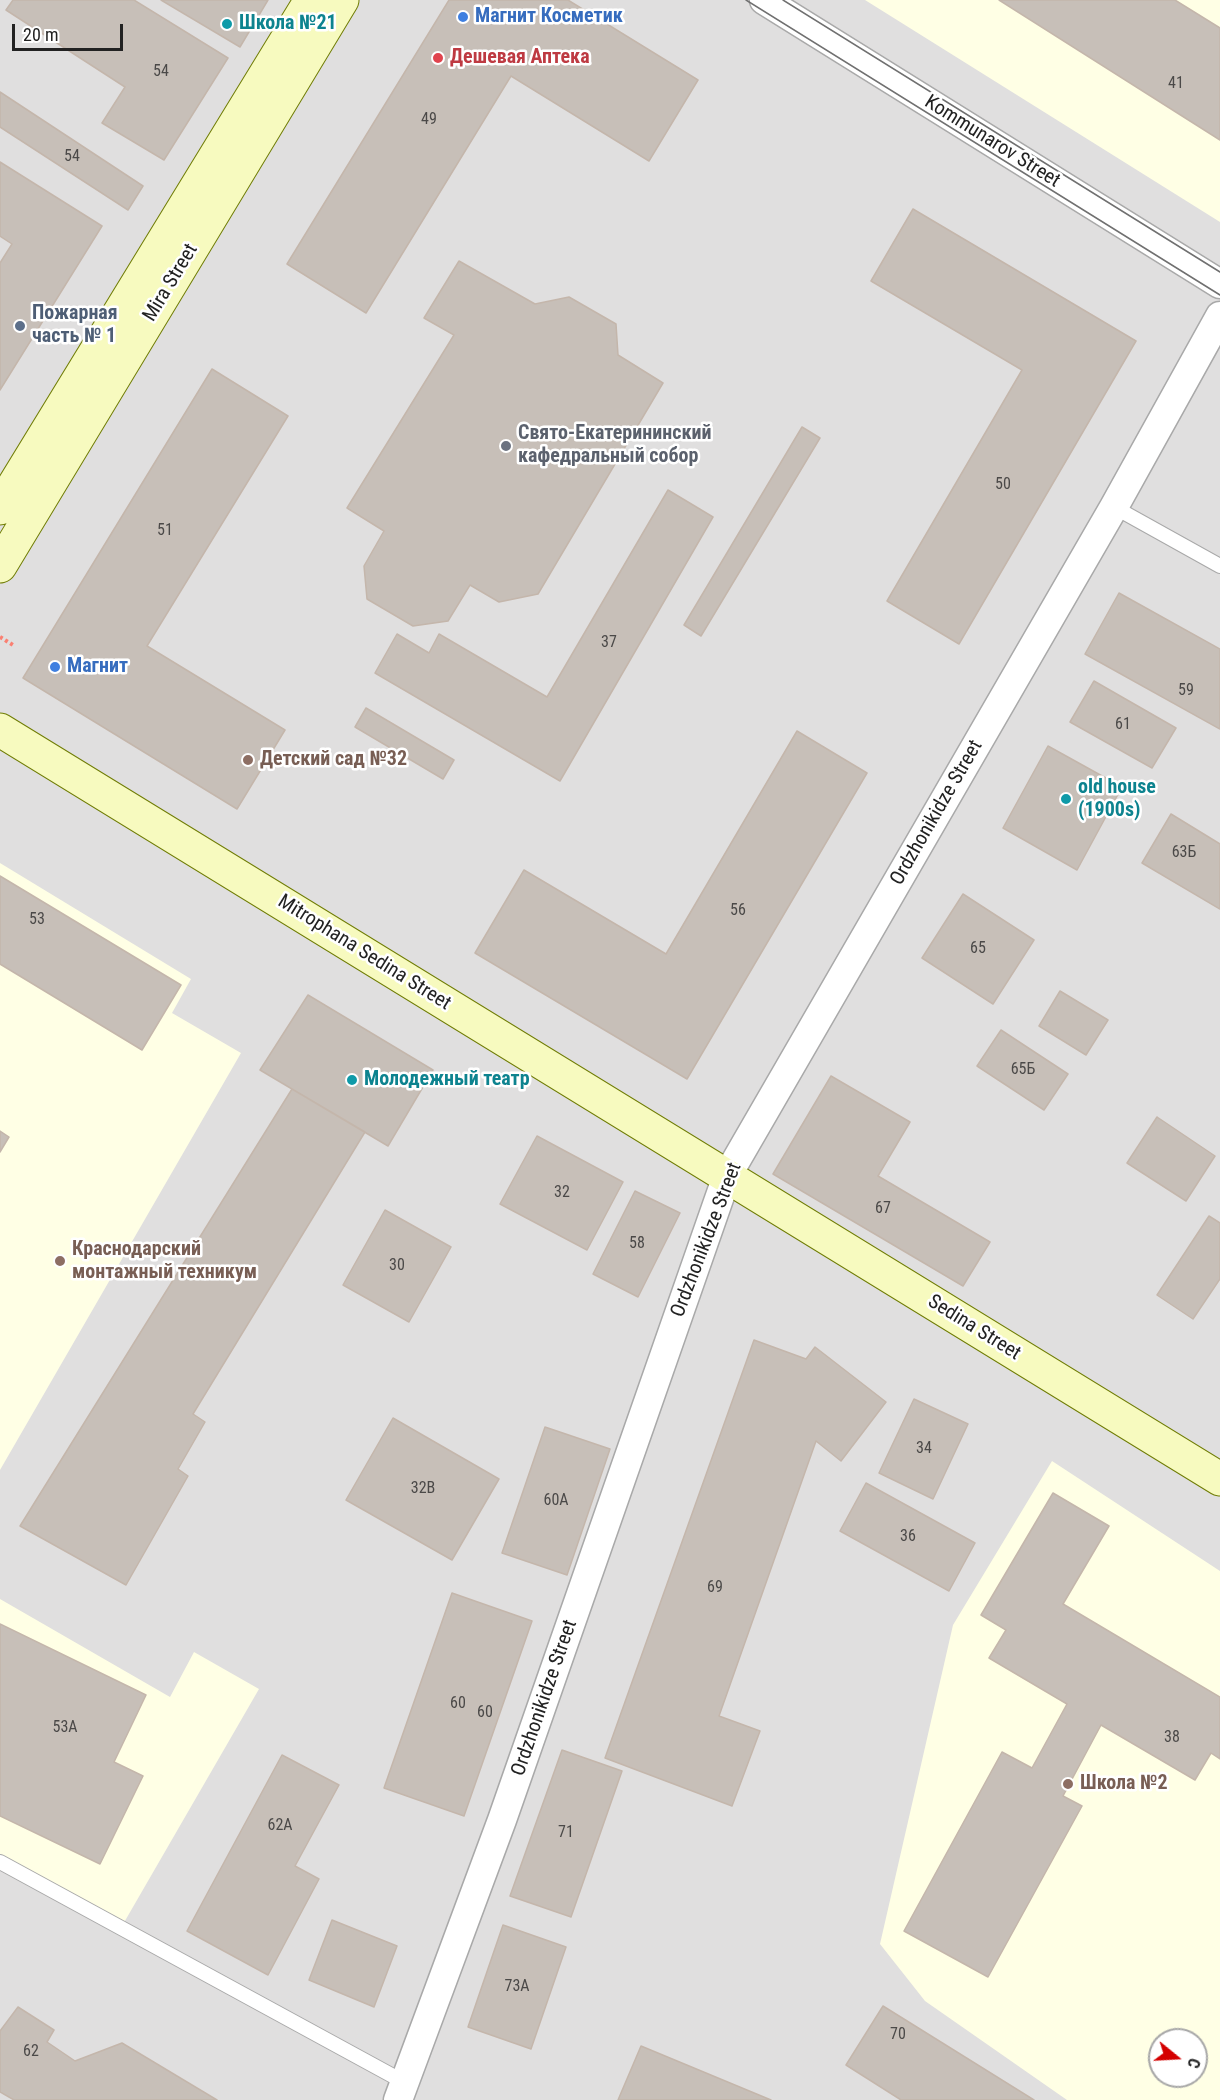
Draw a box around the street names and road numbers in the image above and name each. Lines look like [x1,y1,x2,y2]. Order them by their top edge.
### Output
street label: Kommunarov Street [920,91,1064,193]
street label: Mira Street [138,240,204,326]
street label: Ordzhonikidze Street [886,736,988,890]
street label: Mitrophana Sedina Street [273,890,455,1016]
street label: Ordzhonikidze Street [666,1159,748,1321]
street label: Sedina Street [923,1290,1025,1366]
street label: Ordzhonikidze Street [507,1617,583,1779]

